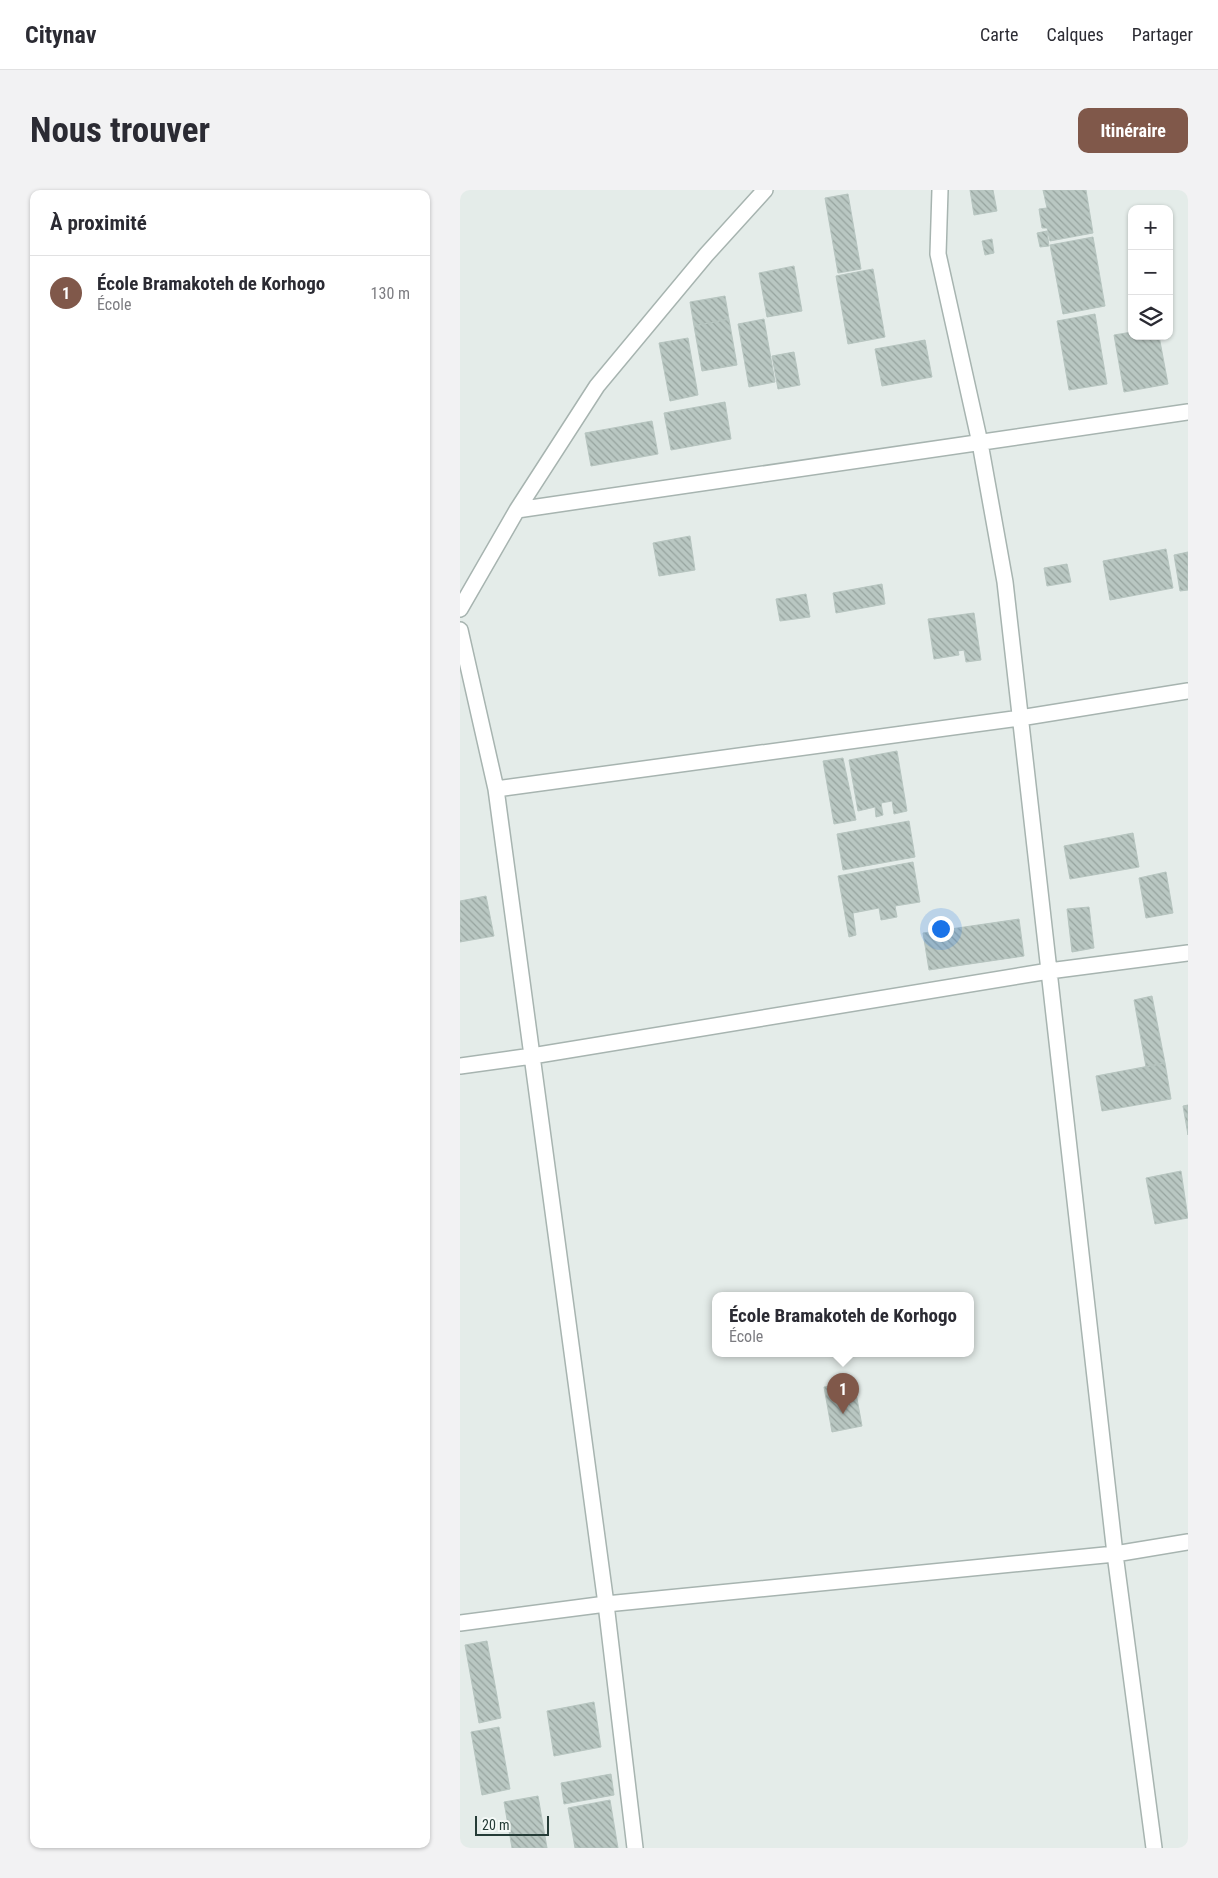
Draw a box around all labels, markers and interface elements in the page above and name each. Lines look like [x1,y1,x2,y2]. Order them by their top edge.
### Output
text: Citynav [25,21,96,49]
text: Carte [980,24,1019,45]
text: Calques [1047,24,1104,45]
text: Partager [1132,24,1193,45]
button: Itinéraire [1078,108,1188,153]
text: Nous trouver [30,110,210,151]
map controls [1128,205,1173,340]
button: + [1128,205,1173,250]
text: À proximité [50,211,147,235]
button: − [1128,250,1173,295]
text: École Bramakoteh de Korhogo [97,272,325,295]
text: 1 [62,284,70,303]
text: 130 m [371,284,410,303]
text: École [97,295,131,314]
button: layers [1128,295,1173,340]
your location [928,916,954,942]
popup [712,1292,974,1357]
text: École Bramakoteh de Korhogo [729,1304,957,1327]
text: École [729,1327,763,1346]
pin: 1 [827,1373,859,1414]
scale bar [475,1813,549,1836]
text: 20 m [482,1817,510,1833]

